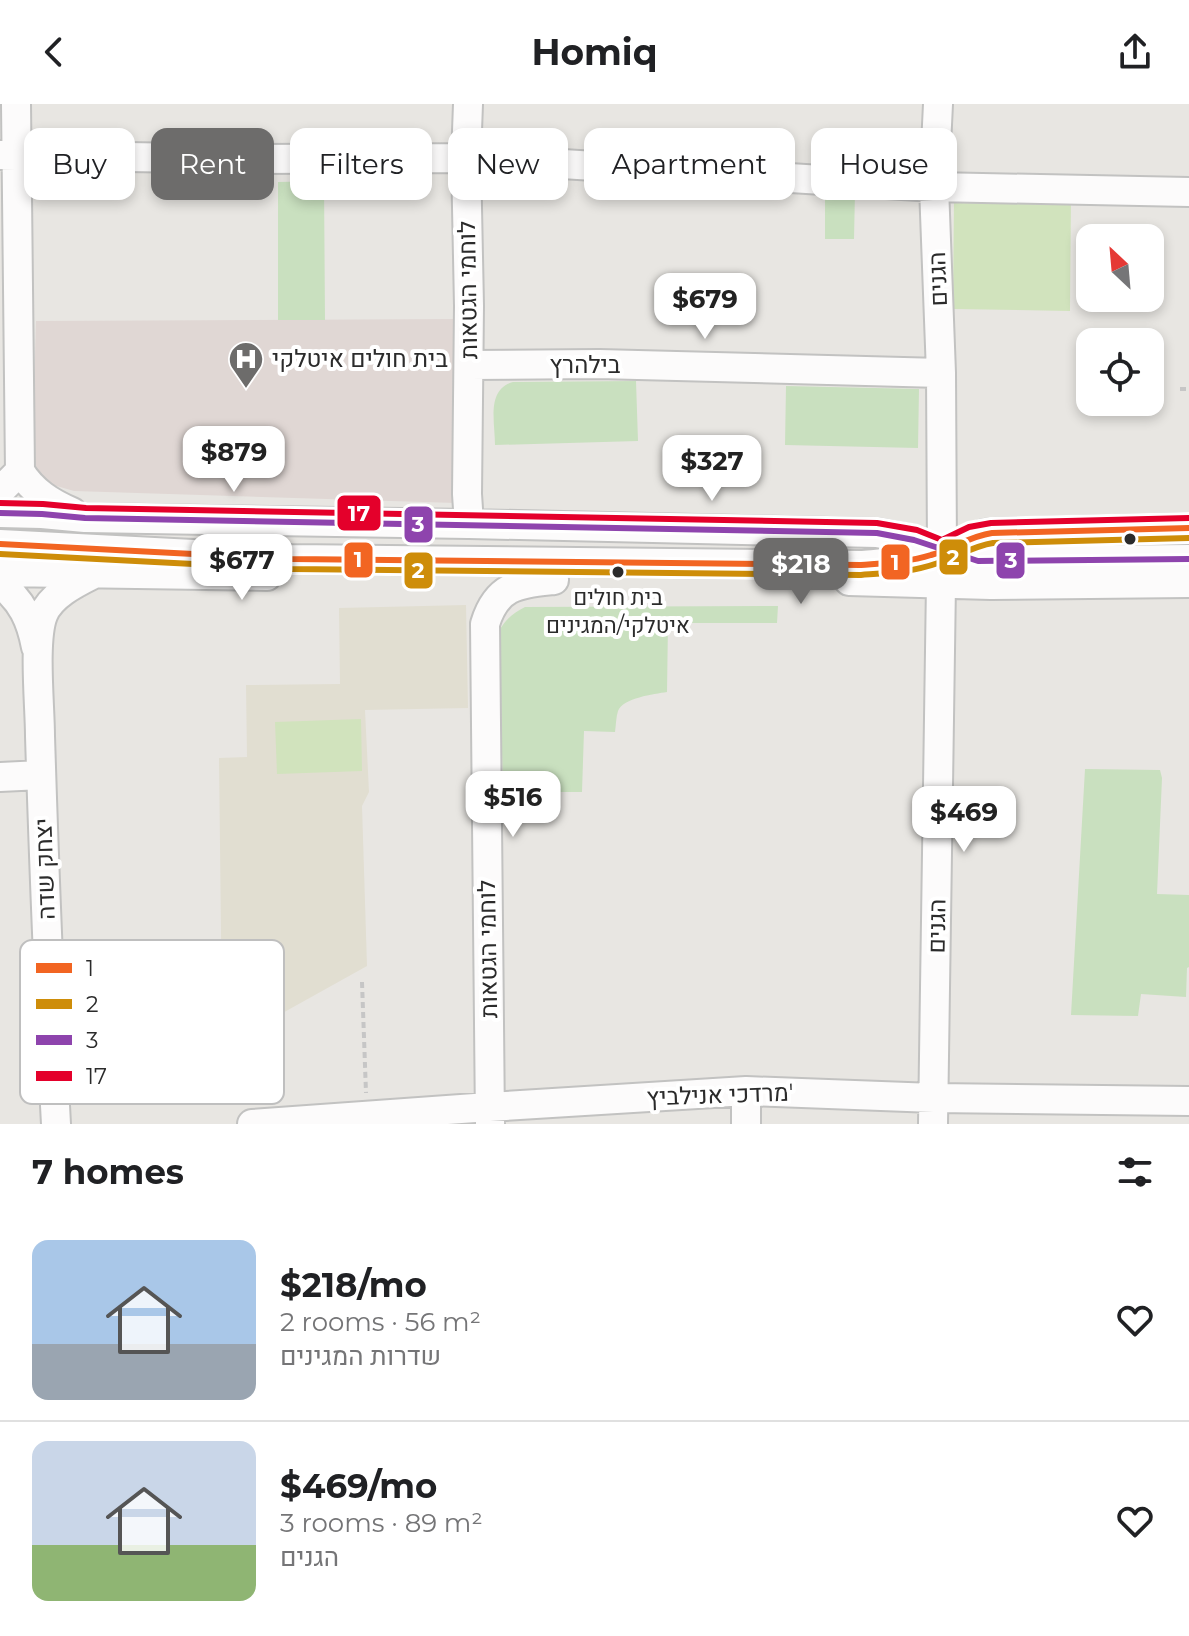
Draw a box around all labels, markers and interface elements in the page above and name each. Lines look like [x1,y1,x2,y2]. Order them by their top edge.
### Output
icon: back [32,30,76,74]
text: Homiq [531,30,658,74]
icon: share [1113,30,1157,74]
chip: Buy [24,128,135,200]
chip: Rent [151,128,274,200]
chip: Filters [290,128,432,200]
chip: New [448,128,568,200]
chip: Apartment [584,128,795,200]
chip: House [811,128,957,200]
street label: לוחמי הגטאות [452,221,483,359]
north arrow [1076,224,1164,312]
map controls [1076,224,1164,416]
street label: הגנים [922,251,953,307]
pin: $679 [658,273,752,341]
text: $679 [672,283,738,315]
button: locate [1076,328,1164,416]
hospital icon: בית חולים איטלקי [227,340,265,390]
place label: בית חולים איטלקי [272,344,448,373]
street label: בילהרץ [550,350,621,379]
pin: $879 [187,426,281,494]
pin: $327 [665,435,759,503]
text: $879 [201,436,267,468]
text: $327 [680,445,744,477]
line badge: 17 [336,494,382,532]
text: 17 [348,500,370,527]
line badge: 3 [403,505,434,544]
text: 3 [410,511,425,538]
unlabelled marker [1122,531,1138,547]
pin: $677 [195,534,289,602]
pin: $218 [754,538,848,606]
line badge: 2 [938,538,969,576]
line badge: 1 [343,541,374,579]
line badge: 3 [995,541,1026,580]
line badge: 1 [880,543,911,581]
text: $677 [209,544,275,576]
text: 2 [947,544,960,571]
text: 1 [354,546,362,573]
text: 3 [1003,547,1018,574]
text: $218 [771,548,831,580]
text: 1 [891,549,899,576]
line badge: 2 [403,551,434,590]
text: 2 [412,557,425,584]
marker: בית חולים איטלקי/המגינים [610,564,626,580]
place label: בית חולים איטלקי/המגינים [546,584,690,639]
pin: $516 [466,771,560,839]
text: $516 [484,781,542,813]
pin: $469 [917,786,1011,854]
text: $469 [930,796,998,828]
street label: יצחק שדה [28,818,61,920]
street label: לוחמי הגטאות [472,880,503,1018]
street label: הגנים [922,898,951,954]
legend [20,940,284,1104]
text: 1 [86,955,94,982]
text: 2 [86,991,99,1018]
text: 3 [86,1027,98,1054]
text: 17 [86,1063,107,1090]
street label: מרדכי אנילביץ' [646,1077,794,1112]
icon: filters [1113,1150,1157,1194]
text: 7 homes [32,1151,184,1193]
text: $218/mo [280,1264,427,1306]
icon: home [96,1272,192,1368]
icon: heart [1113,1298,1157,1342]
text: 2 rooms · 56 m² [280,1306,481,1338]
text: שדרות המגינים [280,1340,441,1372]
text: $469/mo [280,1465,437,1507]
icon: home [96,1473,192,1569]
icon: heart [1113,1499,1157,1543]
text: 3 rooms · 89 m² [280,1507,483,1539]
text: הגנים [280,1541,339,1573]

